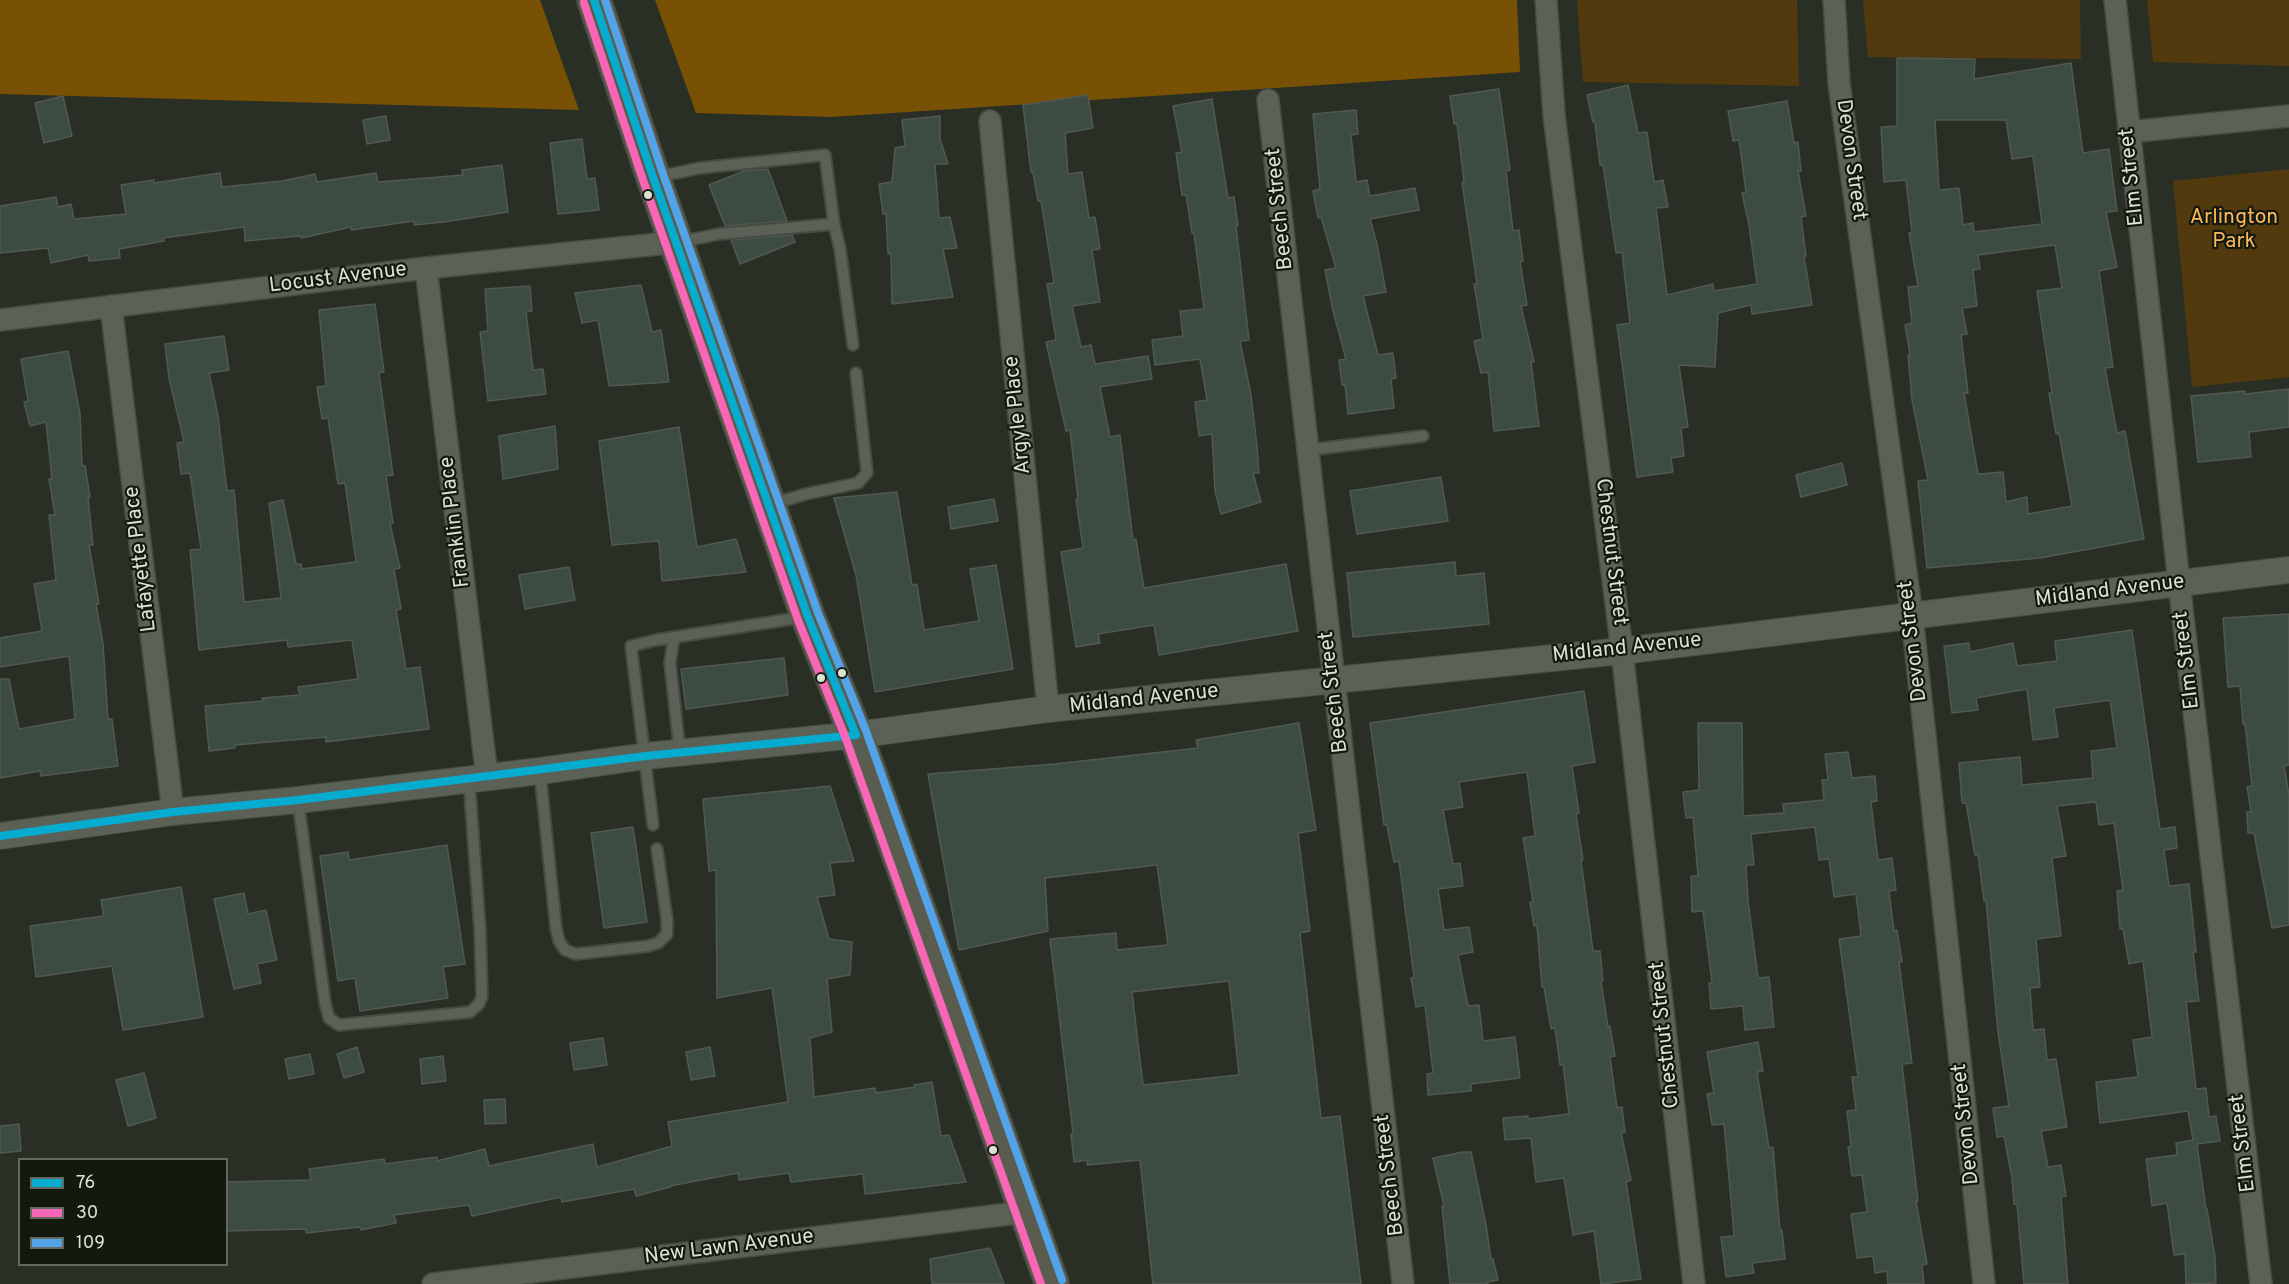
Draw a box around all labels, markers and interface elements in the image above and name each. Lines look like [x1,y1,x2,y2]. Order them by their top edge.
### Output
street label: Devon Street [1829,98,1871,222]
street label: Elm Street [2115,127,2151,227]
street label: Beech Street [1262,147,1300,271]
unlabelled marker [642,189,654,201]
park label: Arlington Park [2190,206,2278,256]
street label: Locust Avenue [268,258,408,300]
street label: Argyle Place [1000,355,1038,475]
street label: Franklin Place [435,455,477,589]
street label: Chestnut Street [1588,477,1632,627]
street label: Lafayette Place [121,485,163,633]
street label: Midland Avenue [2034,570,2186,614]
street label: Devon Street [1894,579,1934,703]
street label: Elm Street [2169,610,2207,710]
street label: Midland Avenue [1551,629,1703,669]
street label: Beech Street [1315,630,1355,754]
unlabelled marker [836,667,848,679]
unlabelled marker [815,672,827,684]
street label: Midland Avenue [1068,680,1220,720]
street label: Chestnut Street [1646,960,1686,1110]
street label: Devon Street [1948,1062,1986,1186]
street label: Elm Street [2225,1093,2263,1193]
street label: Beech Street [1371,1113,1411,1237]
unlabelled marker [987,1144,999,1156]
legend [18,1158,228,1266]
text: 76 [76,1172,95,1195]
text: 30 [76,1202,98,1225]
street label: New Lawn Avenue [643,1225,815,1271]
text: 109 [76,1232,105,1255]

